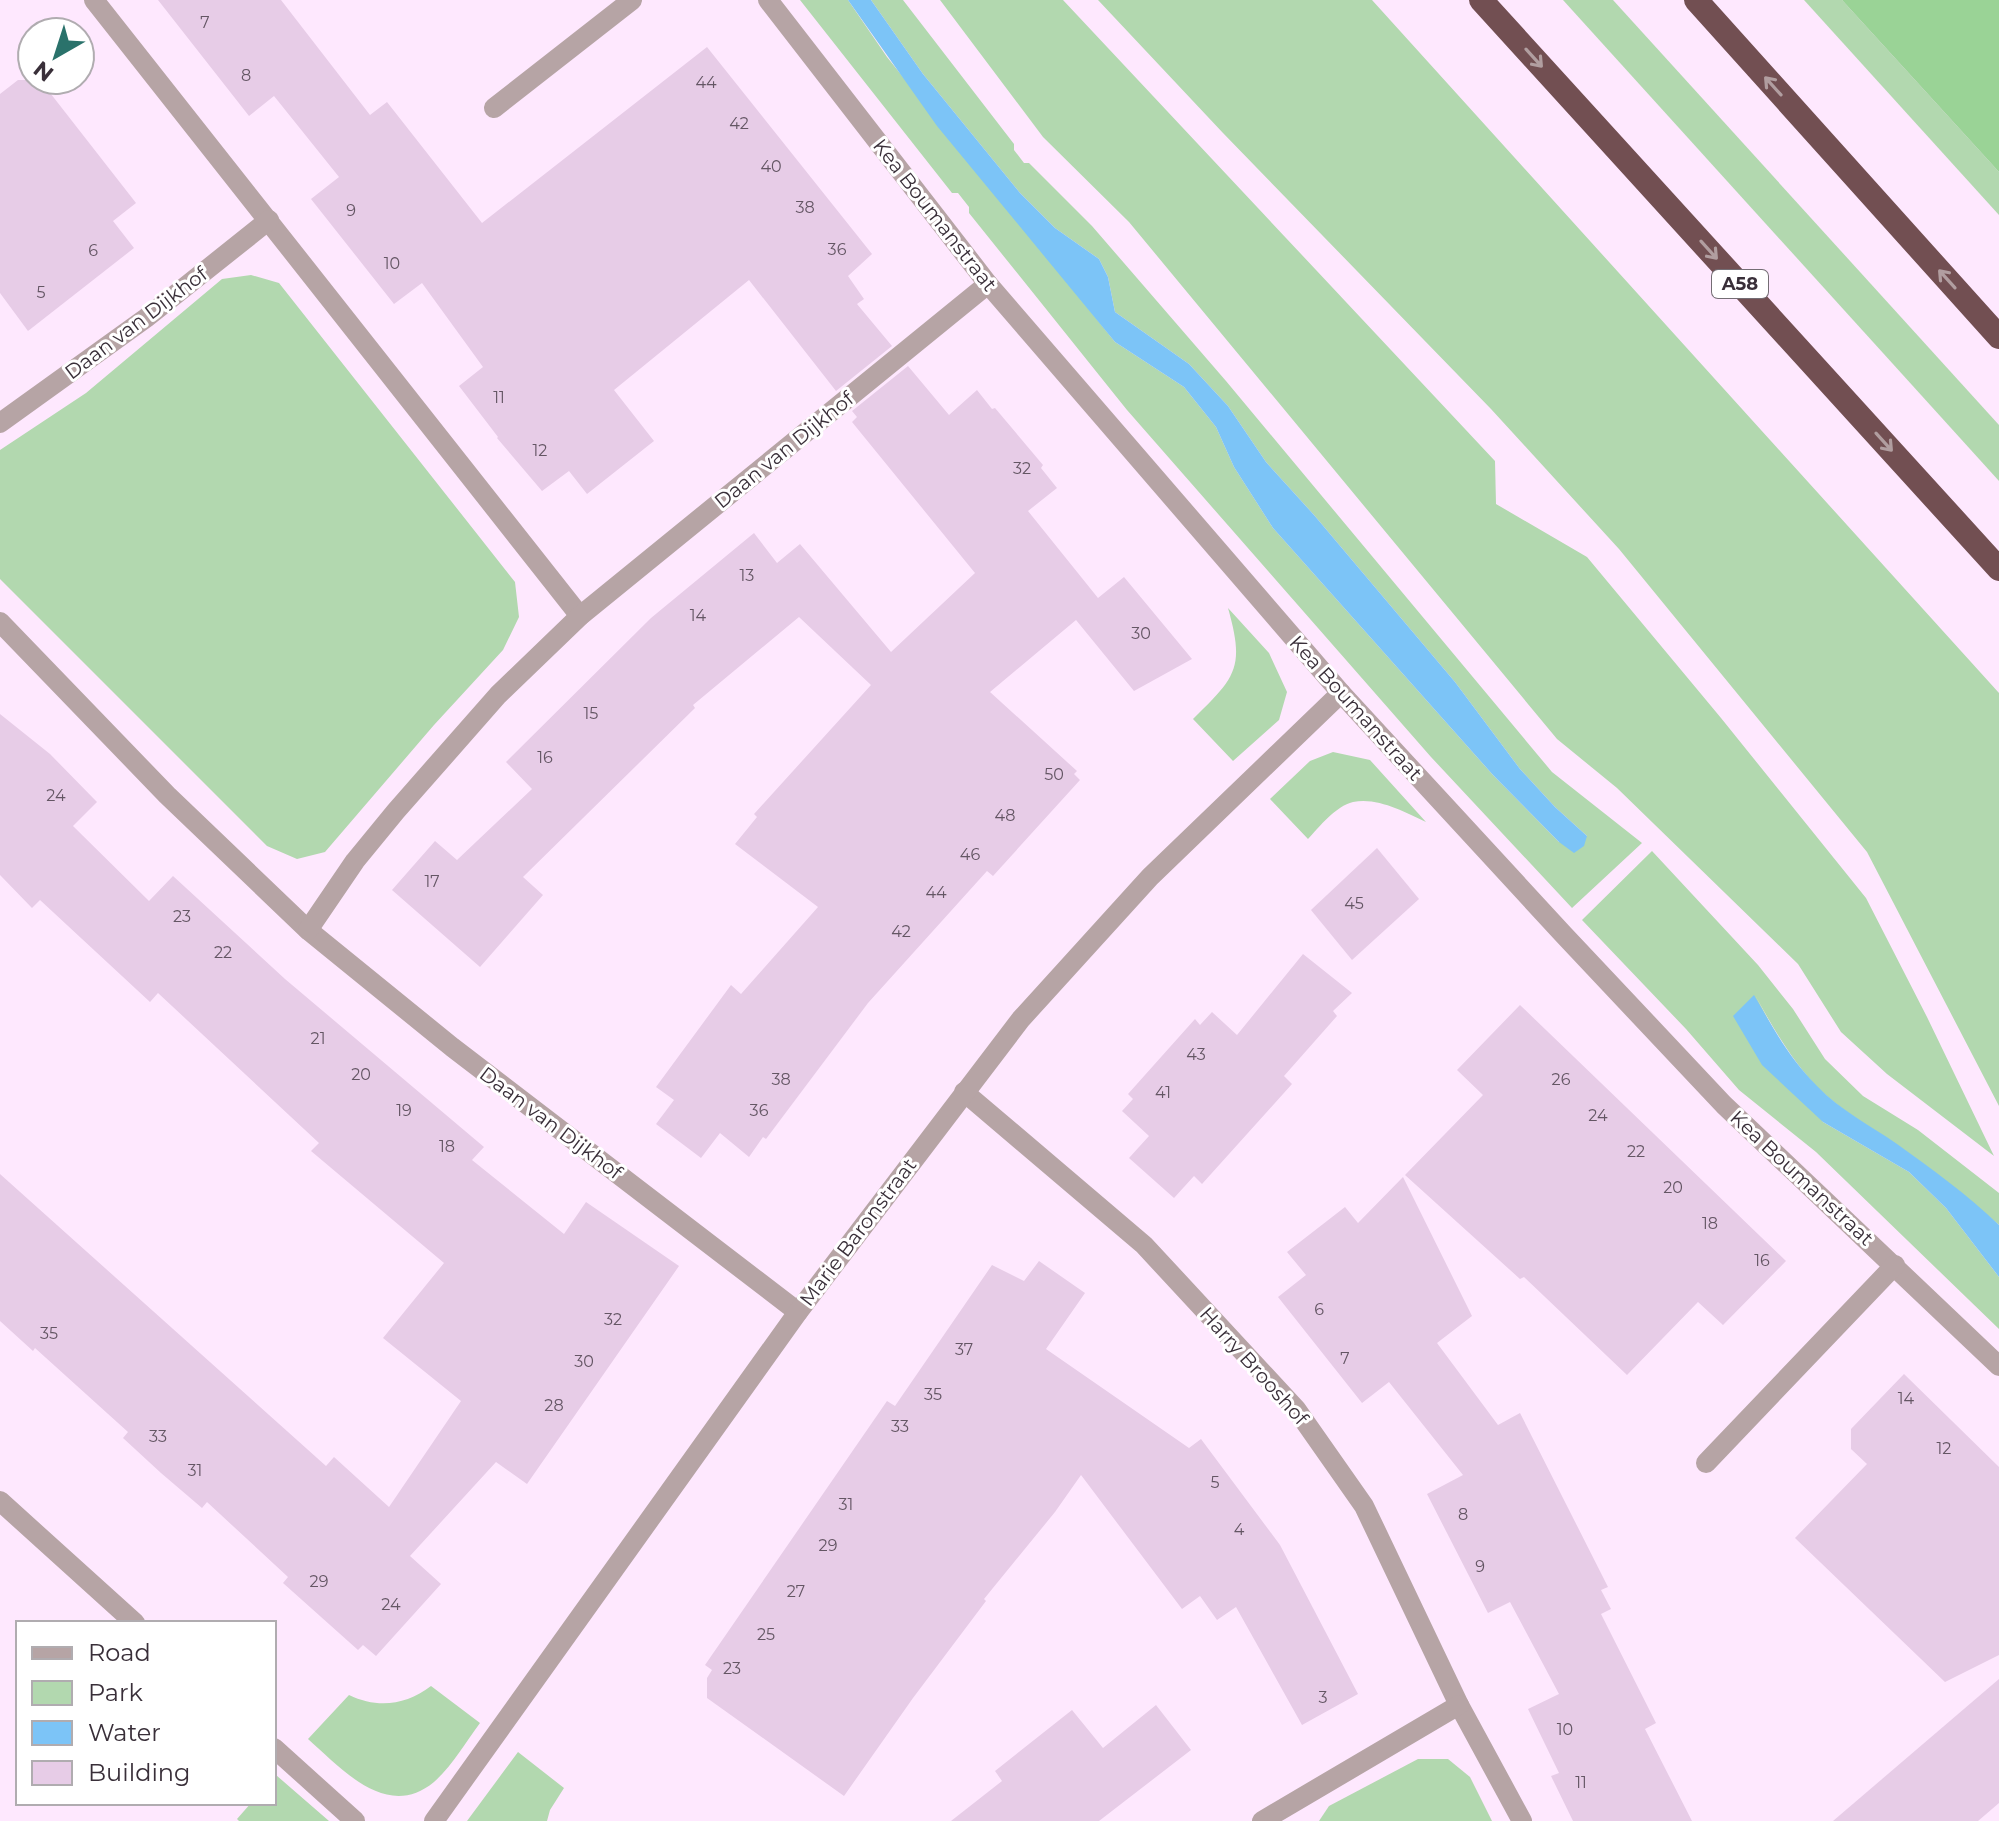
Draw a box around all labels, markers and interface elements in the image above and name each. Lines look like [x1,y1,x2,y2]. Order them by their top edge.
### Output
house number: 7 [200,13,210,32]
north arrow [16,16,96,96]
one-way arrow [1524,47,1542,67]
text: N [28,55,59,87]
house number: 8 [241,66,251,85]
house number: 44 [695,73,717,92]
one-way arrow [1764,76,1782,96]
house number: 42 [729,114,749,133]
street label: Kea Boumanstraat [868,134,1002,296]
house number: 40 [760,157,782,176]
house number: 38 [795,198,815,217]
house number: 9 [346,201,356,220]
house number: 36 [828,240,847,259]
one-way arrow [1699,240,1718,260]
house number: 6 [88,241,98,260]
house number: 10 [384,254,400,273]
street label: Daan van Dijkhof [60,261,213,384]
one-way arrow [1938,269,1956,289]
road number: A58 [1712,270,1768,298]
house number: 5 [36,283,46,302]
street label: Daan van Dijkhof [710,386,859,513]
house number: 11 [493,388,505,407]
one-way arrow [1874,432,1893,452]
house number: 12 [533,441,547,460]
house number: 32 [1013,459,1031,478]
house number: 13 [740,566,754,585]
house number: 14 [690,606,707,625]
house number: 30 [1131,624,1151,643]
street label: Kea Boumanstraat [1285,630,1427,786]
house number: 15 [584,704,598,723]
house number: 16 [537,748,553,767]
house number: 50 [1044,765,1064,784]
house number: 24 [46,786,66,805]
house number: 48 [995,806,1015,825]
house number: 46 [960,845,980,864]
house number: 17 [424,872,440,891]
house number: 44 [925,883,947,902]
house number: 45 [1344,894,1364,913]
house number: 23 [173,907,191,926]
house number: 42 [891,922,911,941]
house number: 22 [214,943,232,962]
house number: 21 [311,1029,325,1048]
house number: 43 [1186,1045,1206,1064]
street label: Daan van Dijkhof [475,1062,628,1185]
house number: 20 [351,1065,371,1084]
house number: 38 [771,1070,791,1089]
house number: 26 [1552,1070,1571,1089]
house number: 41 [1155,1083,1171,1102]
house number: 19 [396,1101,412,1120]
house number: 36 [750,1101,769,1120]
street label: Kea Boumanstraat [1725,1105,1879,1251]
house number: 24 [1588,1106,1608,1125]
house number: 18 [439,1137,455,1156]
house number: 22 [1627,1142,1645,1161]
street label: Marie Baronstraat [795,1153,921,1311]
house number: 20 [1663,1178,1683,1197]
house number: 18 [1702,1214,1718,1233]
house number: 16 [1754,1251,1770,1270]
house number: 6 [1314,1300,1324,1319]
street label: Harry Brooshof [1195,1302,1314,1431]
house number: 32 [604,1310,622,1329]
house number: 35 [40,1324,58,1343]
house number: 37 [955,1340,973,1359]
house number: 7 [1340,1349,1350,1368]
house number: 30 [574,1352,594,1371]
house number: 35 [924,1385,942,1404]
house number: 14 [1898,1389,1915,1408]
house number: 28 [544,1396,564,1415]
house number: 33 [891,1417,909,1436]
house number: 33 [149,1427,167,1446]
house number: 12 [1937,1439,1951,1458]
house number: 31 [188,1461,202,1480]
house number: 5 [1210,1473,1220,1492]
house number: 31 [839,1495,853,1514]
house number: 8 [1458,1505,1468,1524]
house number: 4 [1234,1520,1245,1539]
house number: 29 [819,1536,837,1555]
house number: 9 [1475,1557,1485,1576]
house number: 29 [310,1572,328,1591]
house number: 27 [787,1582,805,1601]
house number: 24 [381,1595,401,1614]
legend [16,1621,276,1805]
house number: 25 [757,1625,775,1644]
text: Road [88,1638,151,1667]
house number: 23 [723,1659,741,1678]
text: Park [88,1678,143,1707]
house number: 3 [1318,1688,1328,1707]
text: Water [88,1718,161,1747]
house number: 10 [1557,1720,1573,1739]
text: Building [88,1758,191,1787]
house number: 11 [1575,1773,1587,1792]

